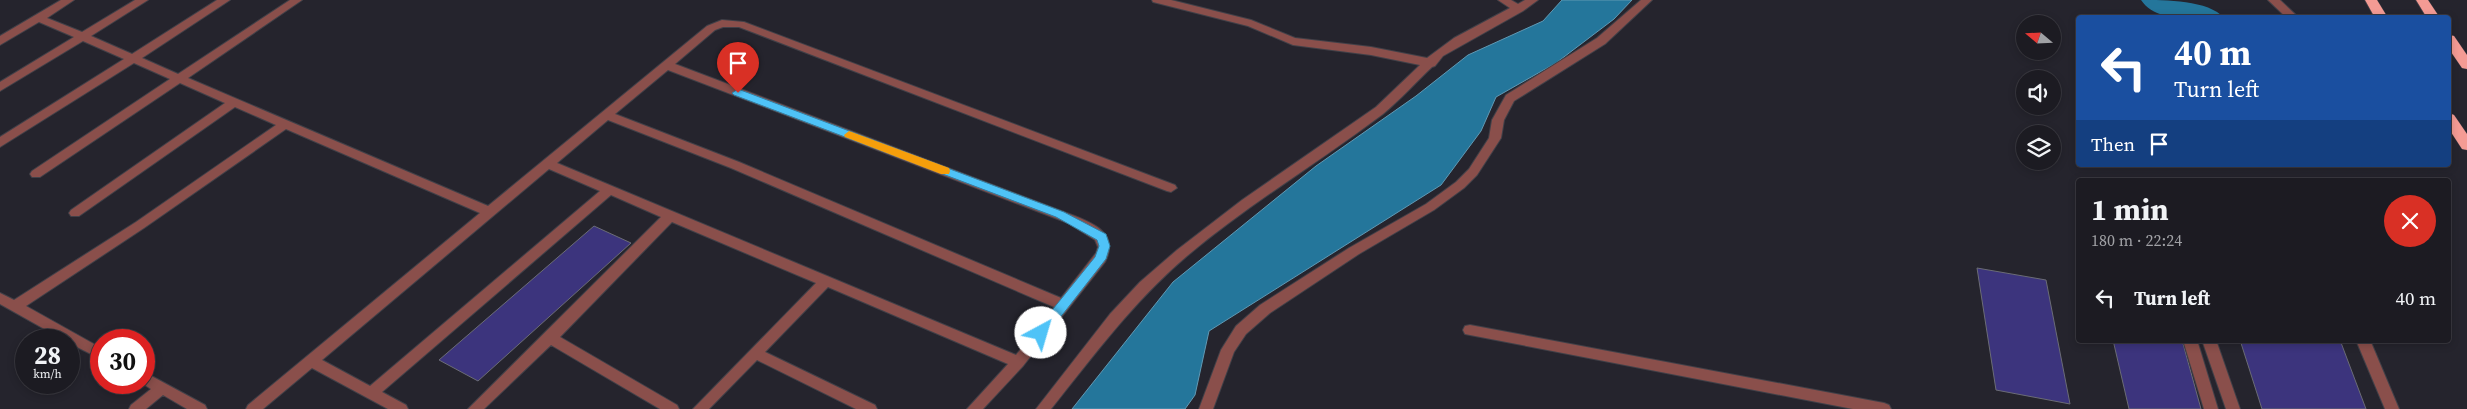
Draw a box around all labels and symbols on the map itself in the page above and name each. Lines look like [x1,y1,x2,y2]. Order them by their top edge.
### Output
north arrow [2016,15,2061,60]
pin [717,42,759,93]
position arrow [1014,306,1066,358]
speed limit sign: 30 [90,329,155,394]

